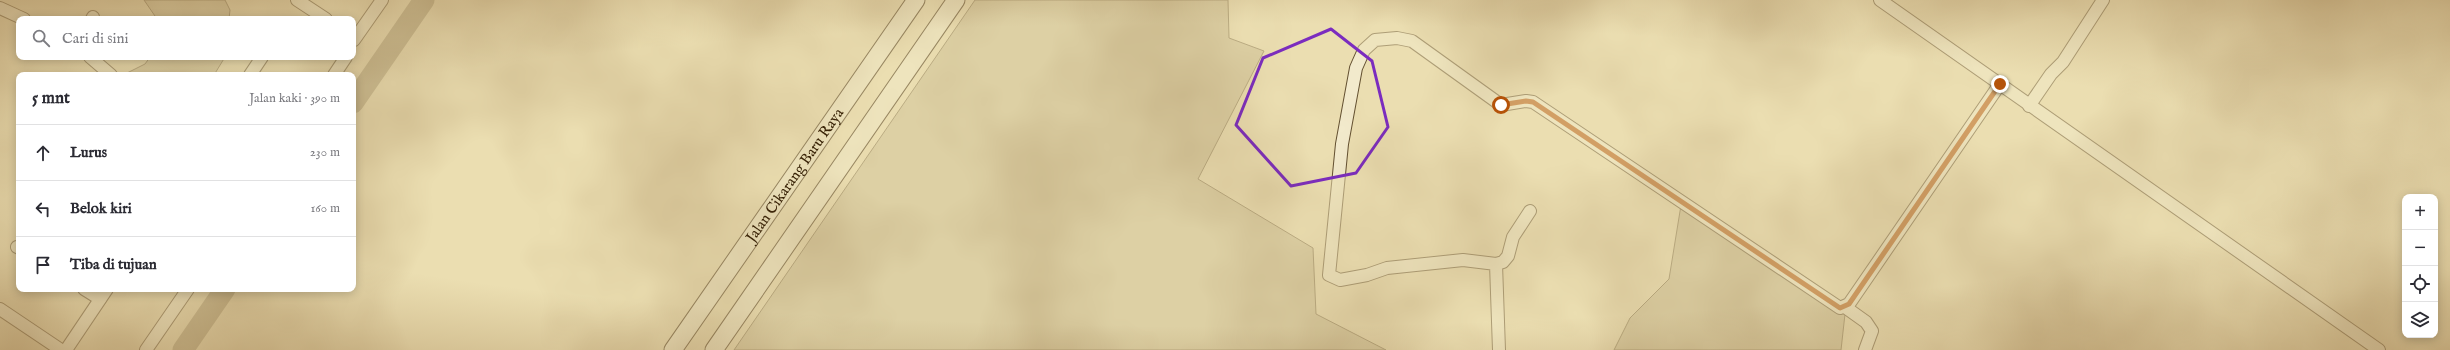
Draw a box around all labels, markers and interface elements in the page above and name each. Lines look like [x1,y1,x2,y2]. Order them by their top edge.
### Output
search box [16,16,356,60]
icon: search [30,27,52,49]
text: Cari di sini [62,29,129,48]
route end [1991,75,2009,93]
text: 5 mnt [32,88,70,109]
text: Jalan kaki · 390 m [249,90,340,107]
route start [1492,96,1510,114]
street label: Jalan Cikarang Baru Raya [740,104,848,247]
icon: ahead [32,142,54,164]
text: Lurus [70,143,107,162]
text: 230 m [310,144,340,161]
map controls [2402,194,2438,338]
button: + [2402,194,2438,230]
icon: left [32,198,54,220]
text: Belok kiri [70,199,132,218]
text: 160 m [310,200,340,217]
button: − [2402,230,2438,266]
icon: arrive [32,254,54,276]
text: Tiba di tujuan [70,255,157,274]
button: locate [2402,266,2438,302]
button: layers [2402,302,2438,338]

